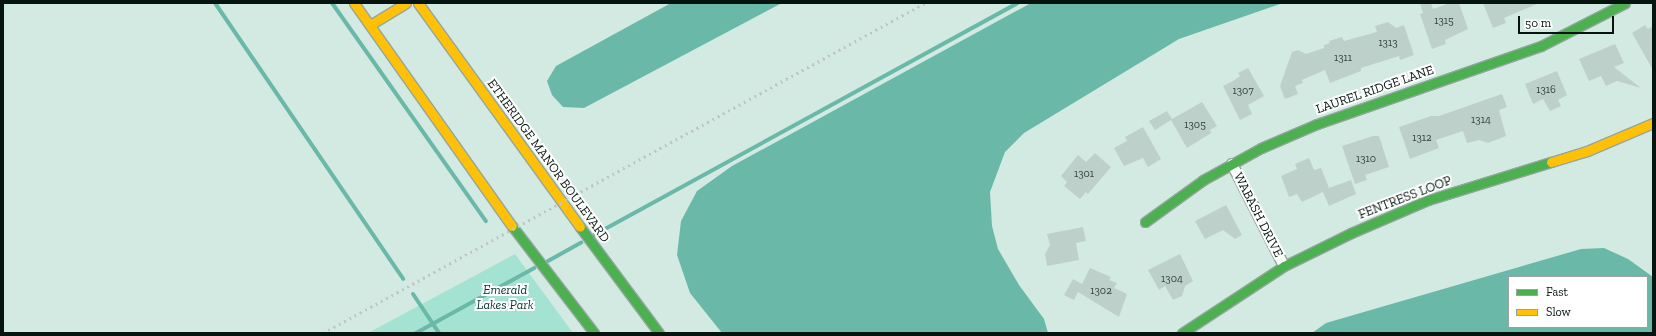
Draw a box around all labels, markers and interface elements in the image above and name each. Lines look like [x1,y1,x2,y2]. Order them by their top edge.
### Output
scale bar [1520,8,1616,34]
house number: 1315 [1434,14,1454,28]
text: 50 m [1525,16,1551,30]
house number: 1313 [1378,36,1398,50]
house number: 1311 [1334,51,1352,65]
street label: LAUREL RIDGE LANE [1314,62,1436,118]
street label: ETHERIDGE MANOR BOULEVARD [483,76,613,246]
house number: 1316 [1536,83,1556,97]
house number: 1307 [1232,84,1254,98]
house number: 1314 [1471,113,1491,127]
house number: 1305 [1184,118,1206,132]
house number: 1312 [1412,131,1432,145]
house number: 1310 [1356,152,1376,166]
house number: 1301 [1074,167,1094,181]
street label: WABASH DRIVE [1230,170,1286,260]
street label: FENTRESS LOOP [1356,173,1454,223]
house number: 1304 [1161,272,1183,286]
legend [1508,276,1648,328]
park label: Emerald Lakes Park [477,283,533,314]
house number: 1302 [1090,284,1112,298]
text: Fast [1546,285,1568,299]
text: Slow [1546,305,1571,319]

